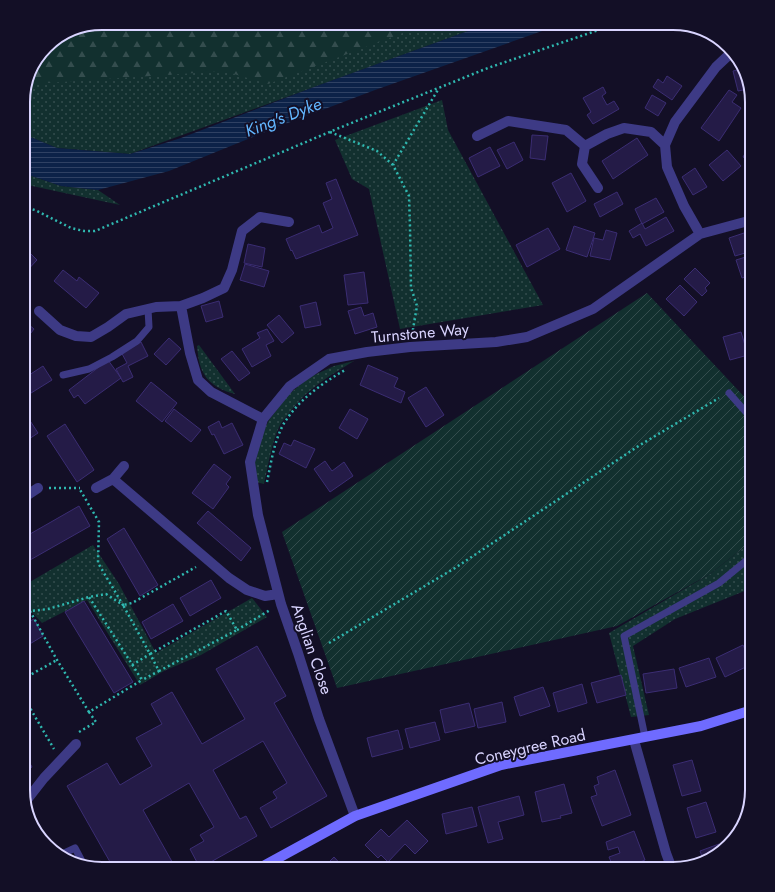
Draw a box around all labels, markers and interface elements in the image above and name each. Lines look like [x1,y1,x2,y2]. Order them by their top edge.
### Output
water label: King's Dyke [241,91,325,143]
street label: Turnstone Way [370,317,471,349]
street label: Anglian Close [286,600,338,698]
street label: Coneygree Road [472,723,588,771]

